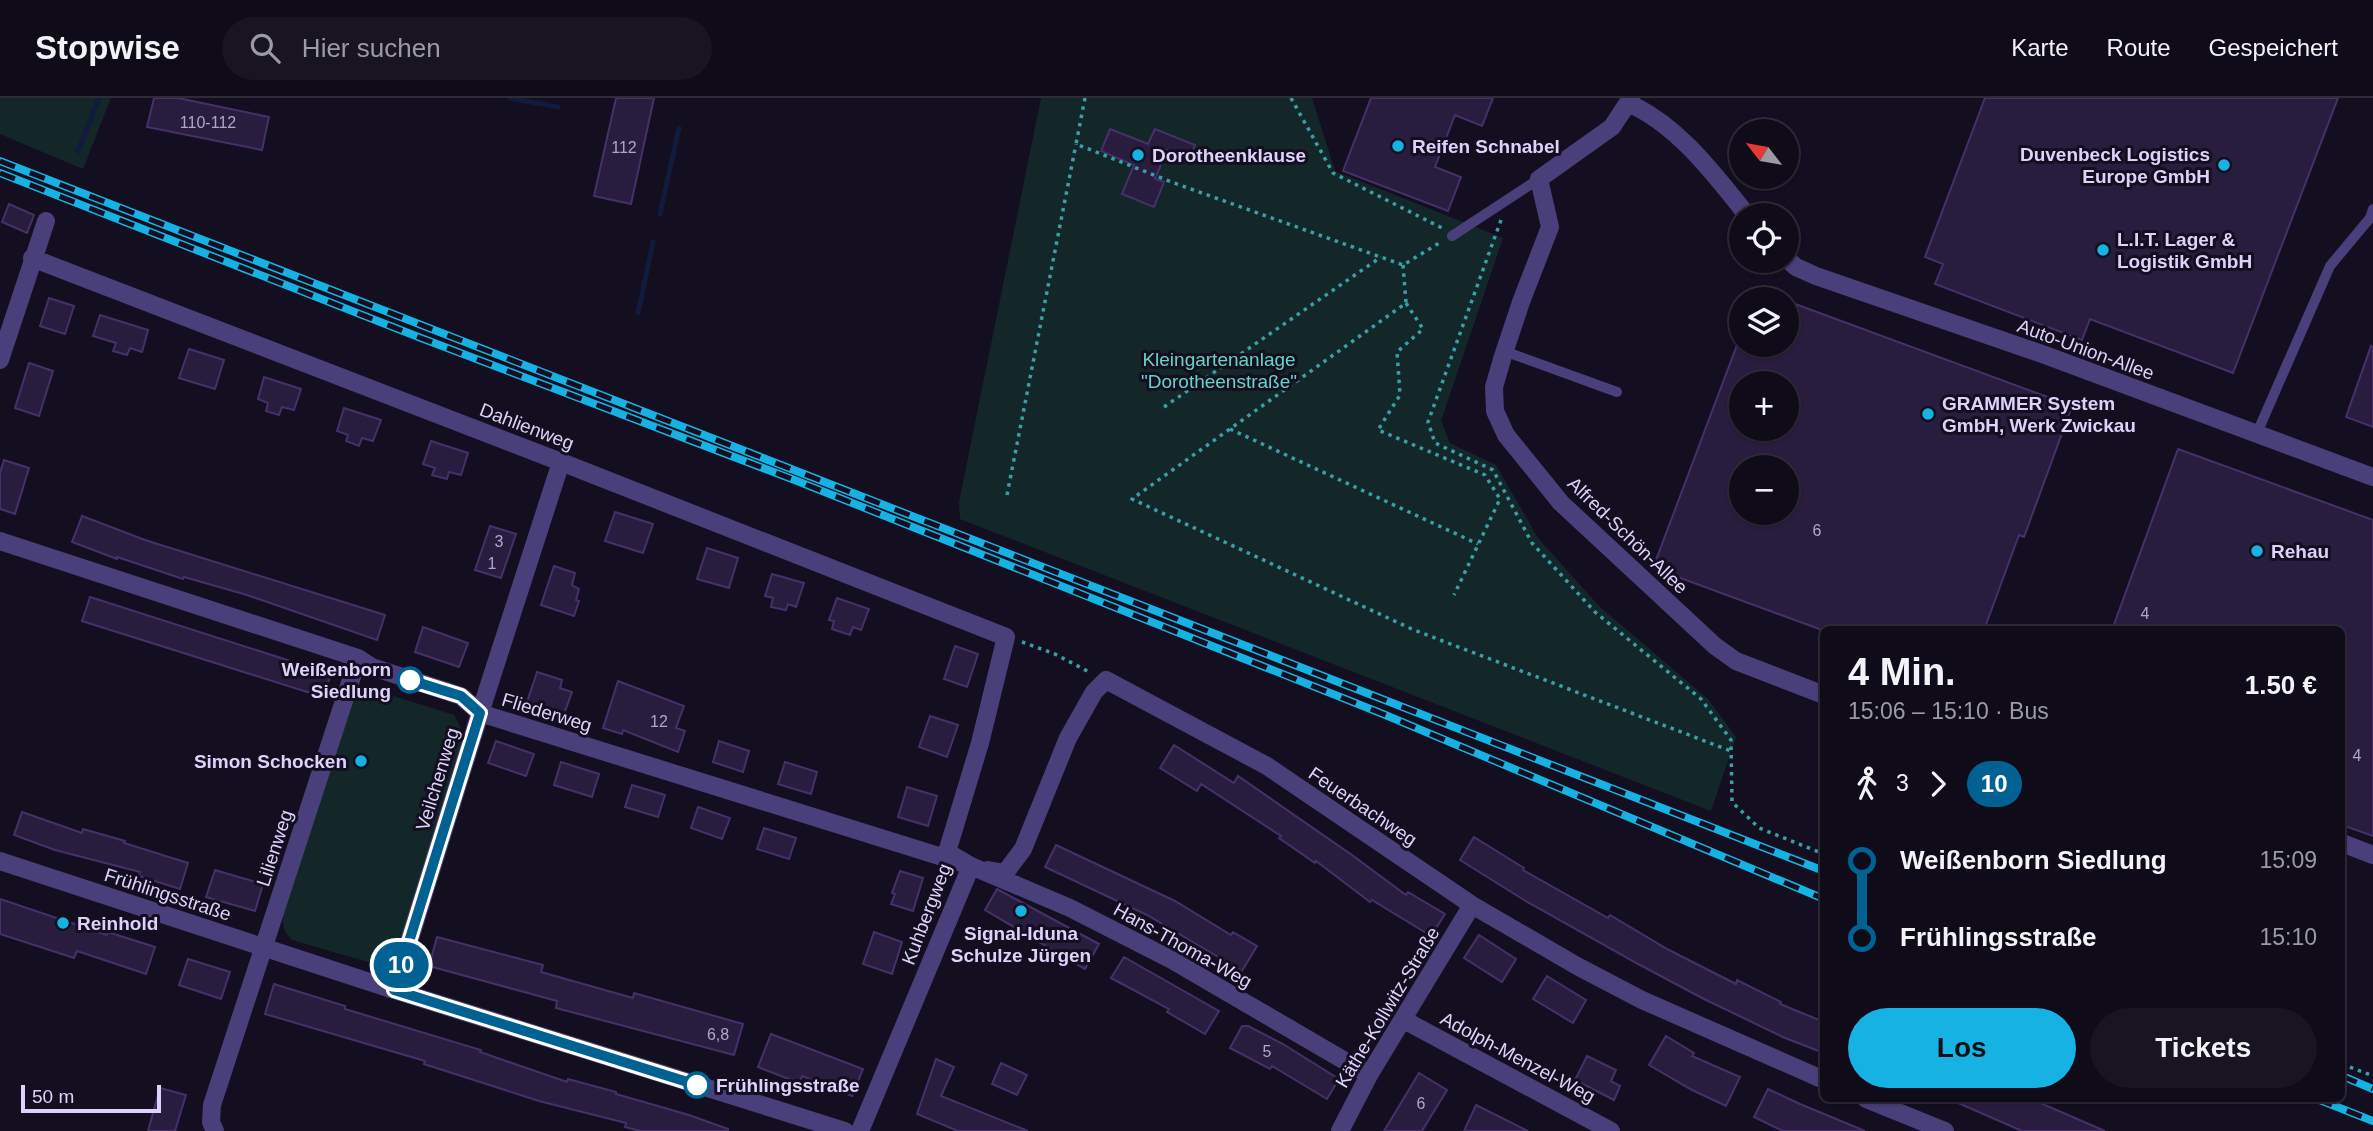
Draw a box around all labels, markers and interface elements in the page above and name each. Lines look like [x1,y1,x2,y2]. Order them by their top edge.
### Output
search box [222,17,712,80]
text: Stopwise [35,29,180,66]
icon: search [246,29,284,67]
text: Hier suchen [302,33,441,63]
text: Karte [2011,34,2069,61]
text: Route [2107,34,2171,61]
text: Gespeichert [2209,34,2338,61]
house number: 110-112 [180,114,236,131]
north arrow [1729,119,1799,189]
map controls [1729,119,1799,525]
place label: Reifen Schnabel [1412,136,1560,157]
marker: Reifen Schnabel [1390,138,1406,154]
house number: 112 [611,139,637,156]
place label: Duvenbeck Logistics Europe GmbH [2020,144,2210,187]
place label: Dorotheenklause [1152,145,1306,166]
marker: Dorotheenklause [1130,147,1146,163]
marker: Duvenbeck Logistics Europe GmbH [2216,157,2232,173]
button: locate [1729,203,1799,273]
place label: L.I.T. Lager & Logistik GmbH [2117,229,2252,272]
marker: L.I.T. Lager & Logistik GmbH [2095,242,2111,258]
button: layers [1729,287,1799,357]
street label: Auto-Union-Allee [2015,315,2157,384]
park label: Kleingartenanlage "Dorotheenstraße" [1141,349,1297,392]
button: + [1729,371,1799,441]
place label: GRAMMER System GmbH, Werk Zwickau [1942,393,2136,436]
street label: Dahlienweg [477,399,577,454]
marker: GRAMMER System GmbH, Werk Zwickau [1920,406,1936,422]
button: − [1729,455,1799,525]
street label: Alfred-Schön-Allee [1563,473,1692,598]
house number: 6 [1813,522,1822,539]
house number: 3 [495,533,504,550]
place label: Rehau [2271,541,2329,562]
marker: Rehau [2249,543,2265,559]
house number: 1 [488,555,497,572]
house number: 4 [2141,605,2150,622]
text: 4 Min. [1848,651,1956,693]
place label: Weißenborn Siedlung [282,659,391,702]
marker: Weißenborn Siedlung [397,667,423,693]
text: 1.50 € [2245,670,2317,700]
street label: Fliederweg [499,689,594,736]
text: 15:06 – 15:10 · Bus [1848,698,2049,724]
house number: 12 [650,713,668,730]
street label: Veilchenweg [412,725,463,833]
house number: 4 [2353,747,2362,764]
place label: Simon Schocken [194,751,347,772]
marker: Simon Schocken [353,753,369,769]
street label: Feuerbachweg [1305,763,1421,850]
icon: walk [1848,765,1886,803]
icon: forward [1919,765,1957,803]
text: 3 [1896,770,1909,796]
text: 10 [1981,770,2008,797]
street label: Lilienweg [252,807,297,889]
text: Weißenborn Siedlung [1900,845,2167,875]
text: 15:09 [2259,847,2317,873]
street label: Kuhbergweg [898,861,955,968]
street label: Frühlingsstraße [102,864,234,925]
street label: Hans-Thoma-Weg [1110,899,1256,992]
marker: Signal-Iduna Schulze Jürgen [1013,903,1029,919]
place label: Reinhold [77,913,158,934]
marker: Reinhold [55,915,71,931]
text: Frühlingsstraße [1900,922,2096,952]
place label: Signal-Iduna Schulze Jürgen [951,923,1091,966]
street label: Käthe-Kollwitz-Straße [1331,923,1444,1091]
text: 15:10 [2259,924,2317,950]
line badge: 10 [370,942,432,988]
text: 10 [388,951,414,978]
street label: Adolph-Menzel-Weg [1437,1008,1599,1107]
button: Los [1848,1008,2076,1088]
button: Tickets [2090,1008,2317,1088]
house number: 6,8 [707,1026,729,1043]
house number: 5 [1263,1043,1272,1060]
marker: Frühlingsstraße [684,1072,710,1098]
place label: Frühlingsstraße [716,1075,860,1096]
scale bar [21,1082,161,1114]
text: 50 m [32,1086,74,1107]
house number: 6 [1417,1095,1426,1112]

